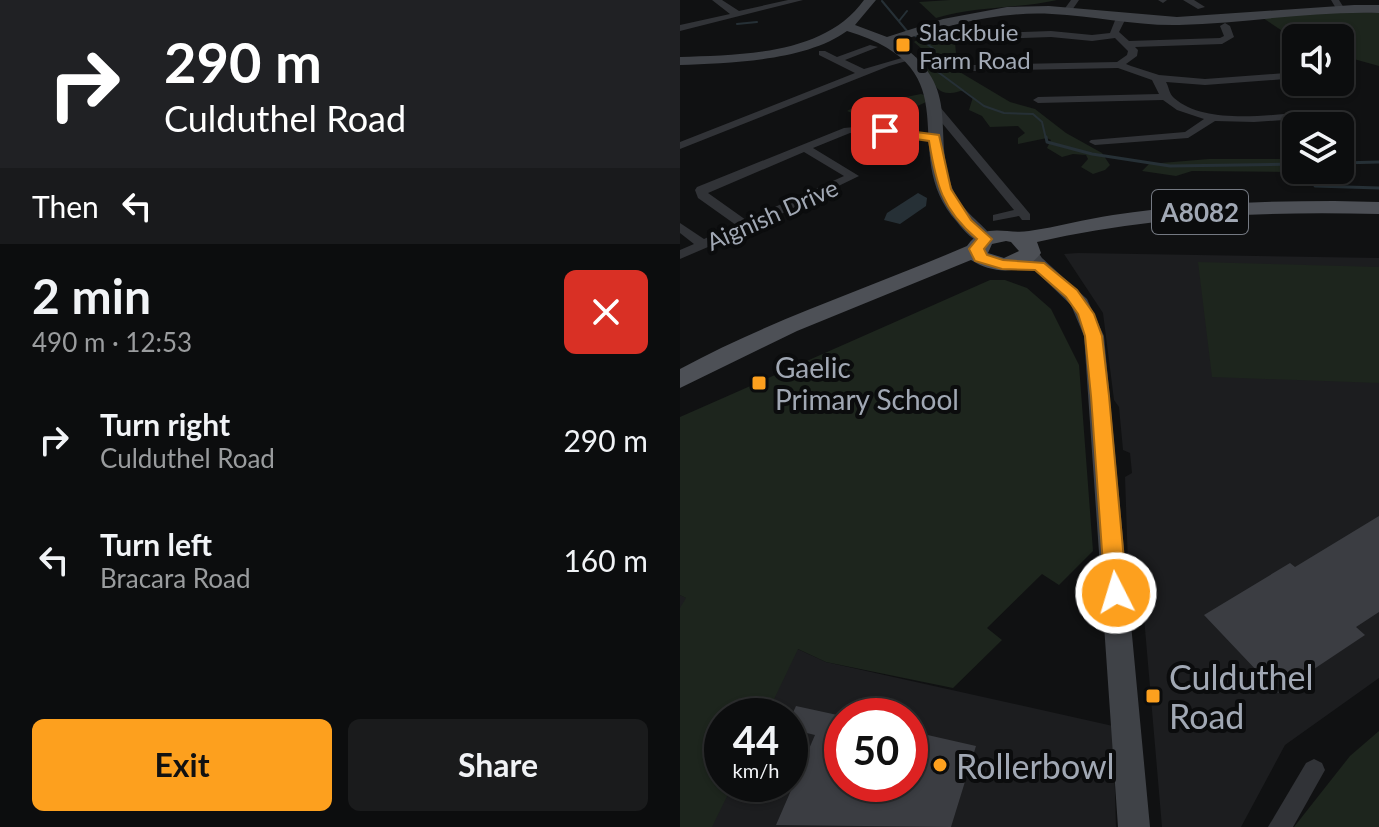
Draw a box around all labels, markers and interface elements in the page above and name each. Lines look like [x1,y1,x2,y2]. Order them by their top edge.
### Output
place label: Slackbuie Farm Road [919,17,1031,74]
map controls [1282,24,1354,184]
button: sound [1282,24,1354,96]
text: 290 m [164,28,322,95]
icon: right [32,32,136,136]
marker: Slackbuie Farm Road [894,36,912,54]
text: Culduthel Road [164,96,406,140]
pin [851,97,919,165]
icon: arrive [863,109,907,153]
button: layers [1282,112,1354,184]
street label: Aignish Drive [702,172,842,256]
icon: left [115,184,159,228]
text: Then [32,188,99,224]
road number: A8082 [1152,190,1248,234]
text: 2 min [32,267,151,324]
button: close [564,270,648,354]
text: 490 m · 12:53 [32,326,192,358]
place label: Gaelic Primary School [775,350,959,416]
marker: Gaelic Primary School [750,374,768,392]
text: Turn right [100,406,230,442]
icon: right [32,418,76,462]
text: 290 m [563,422,648,458]
text: Culduthel Road [100,442,275,474]
text: Turn left [100,526,212,562]
icon: left [32,538,76,582]
text: 160 m [563,542,648,578]
position arrow [1074,551,1158,635]
text: Bracara Road [100,562,251,594]
place label: Culduthel Road [1169,656,1314,736]
marker: Culduthel Road [1144,687,1162,705]
speed limit sign: 50 [824,698,928,802]
text: 44 [733,716,779,764]
button: Exit [32,719,332,811]
button: Share [348,719,648,811]
place label: Rollerbowl [956,745,1115,786]
marker: Rollerbowl [931,756,949,774]
text: km/h [733,758,779,782]

